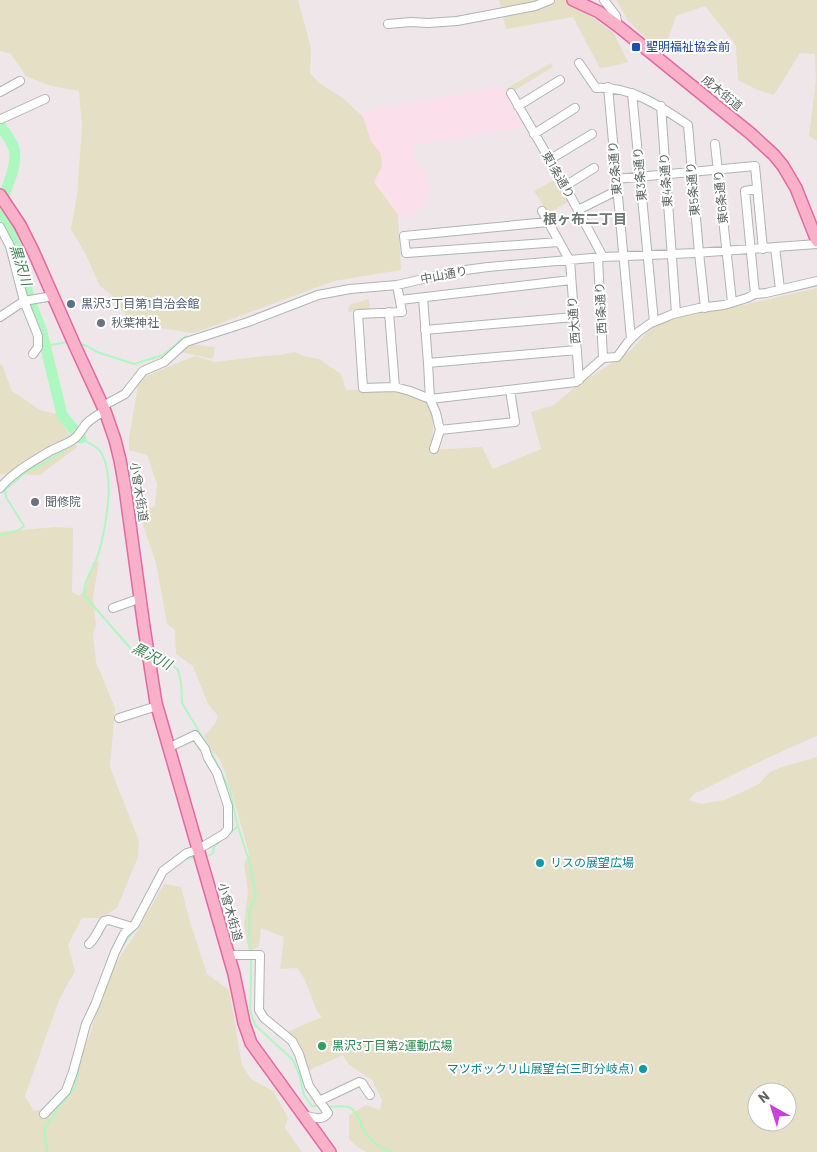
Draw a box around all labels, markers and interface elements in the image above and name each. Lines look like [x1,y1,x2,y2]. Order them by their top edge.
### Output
place label: 聖明福祉協会前 [646,39,730,53]
marker: 聖明福祉協会前 [630,41,642,53]
street label: 成木街道 [700,72,746,113]
street label: 東2条通り [605,140,623,196]
street label: 東3条通り [630,146,648,202]
street label: 東1条通り [540,148,578,201]
street label: 東4条通り [656,152,674,208]
street label: 東5条通り [683,161,701,217]
street label: 東6条通り [710,169,730,225]
district label: 根ヶ布二丁目 [543,210,627,227]
water label: 黒沢川 [7,242,36,289]
street label: 中山通り [419,263,469,285]
street label: 西1条通り [592,282,608,334]
place label: 黒沢3丁目第1自治会館 [81,296,199,310]
street label: 西大通り [564,296,582,345]
marker: 黒沢3丁目第1自治会館 [65,298,77,310]
place label: 秋葉神社 [111,315,159,329]
marker: 秋葉神社 [95,317,107,329]
street label: 小曾木街道 [128,461,152,523]
place label: 聞修院 [45,494,81,508]
marker: 聞修院 [29,496,41,508]
water label: 黒沢川 [130,638,177,674]
place label: リスの展望広場 [550,855,634,869]
marker: リスの展望広場 [534,857,546,869]
street label: 小曾木街道 [216,881,246,942]
place label: 黒沢3丁目第2運動広場 [332,1038,453,1052]
marker: 黒沢3丁目第2運動広場 [316,1040,328,1052]
place label: マツボックリ山展望台(三町分岐点) [447,1061,634,1075]
marker: マツボックリ山展望台(三町分岐点) [637,1063,649,1075]
north arrow [747,1082,797,1132]
text: N [755,1087,772,1106]

